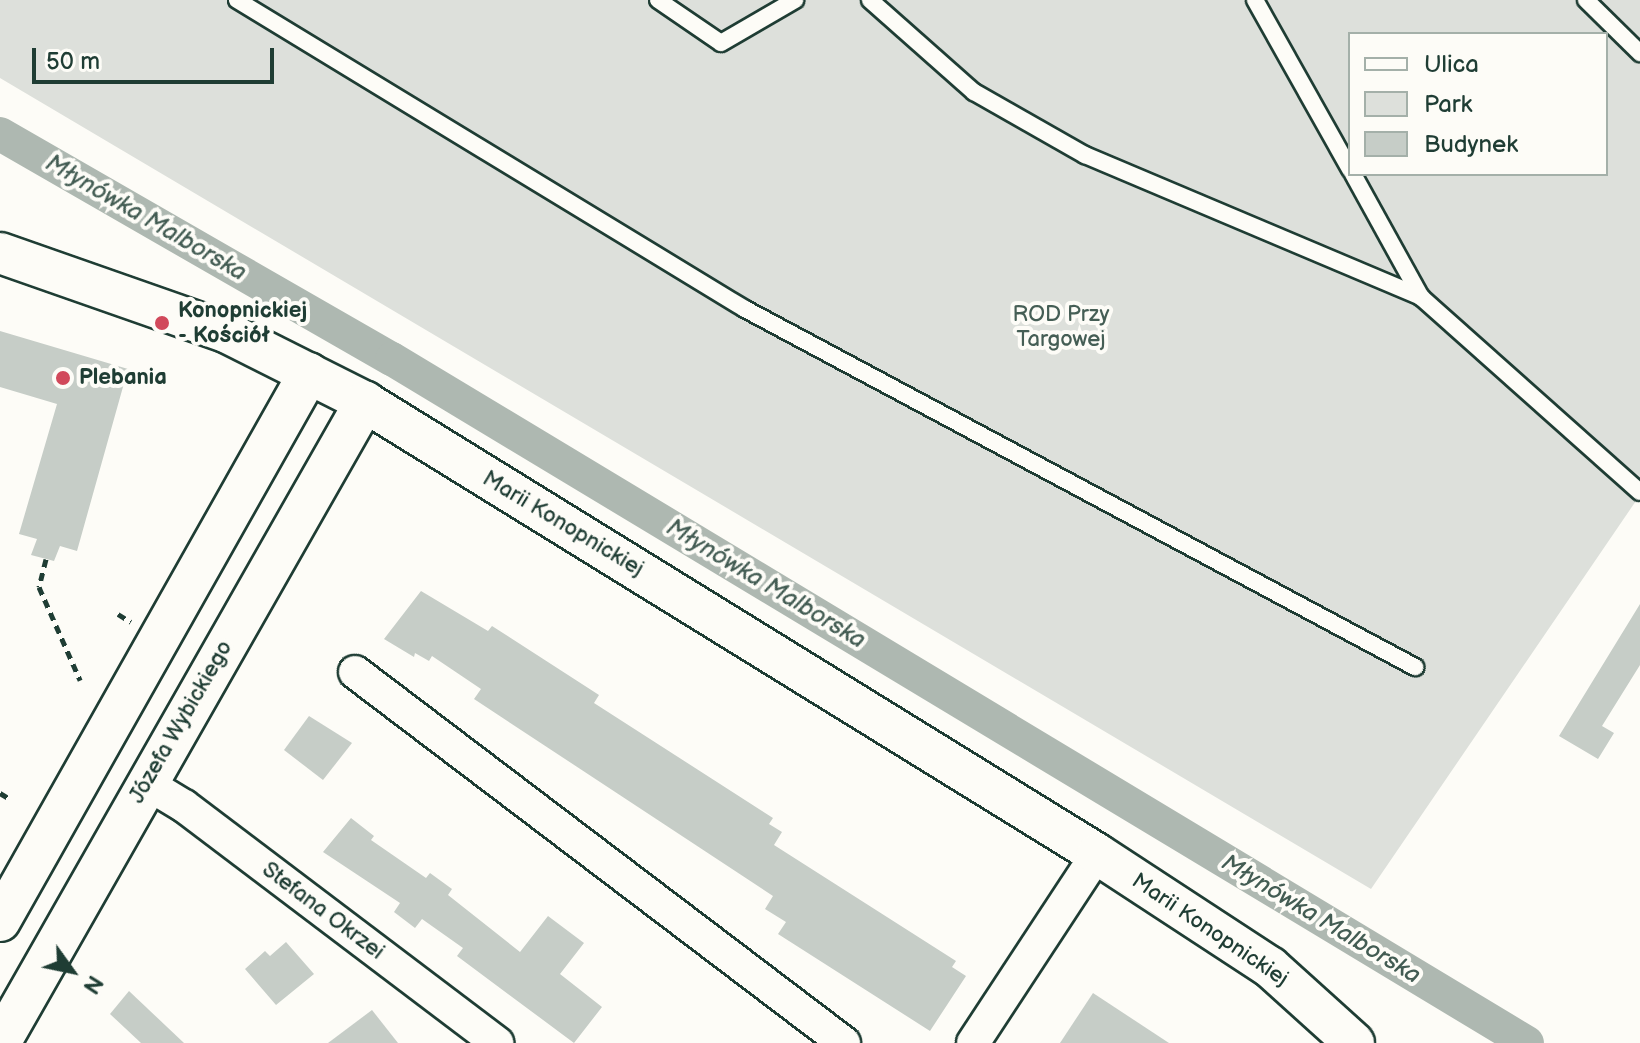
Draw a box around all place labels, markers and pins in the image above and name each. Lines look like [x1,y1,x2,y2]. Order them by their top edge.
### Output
place label: Konopnickiej - Kościół [178,297,307,348]
marker: Konopnickiej - Kościół [153,314,171,332]
place label: Plebania [79,365,167,391]
marker: Plebania [54,369,72,387]

